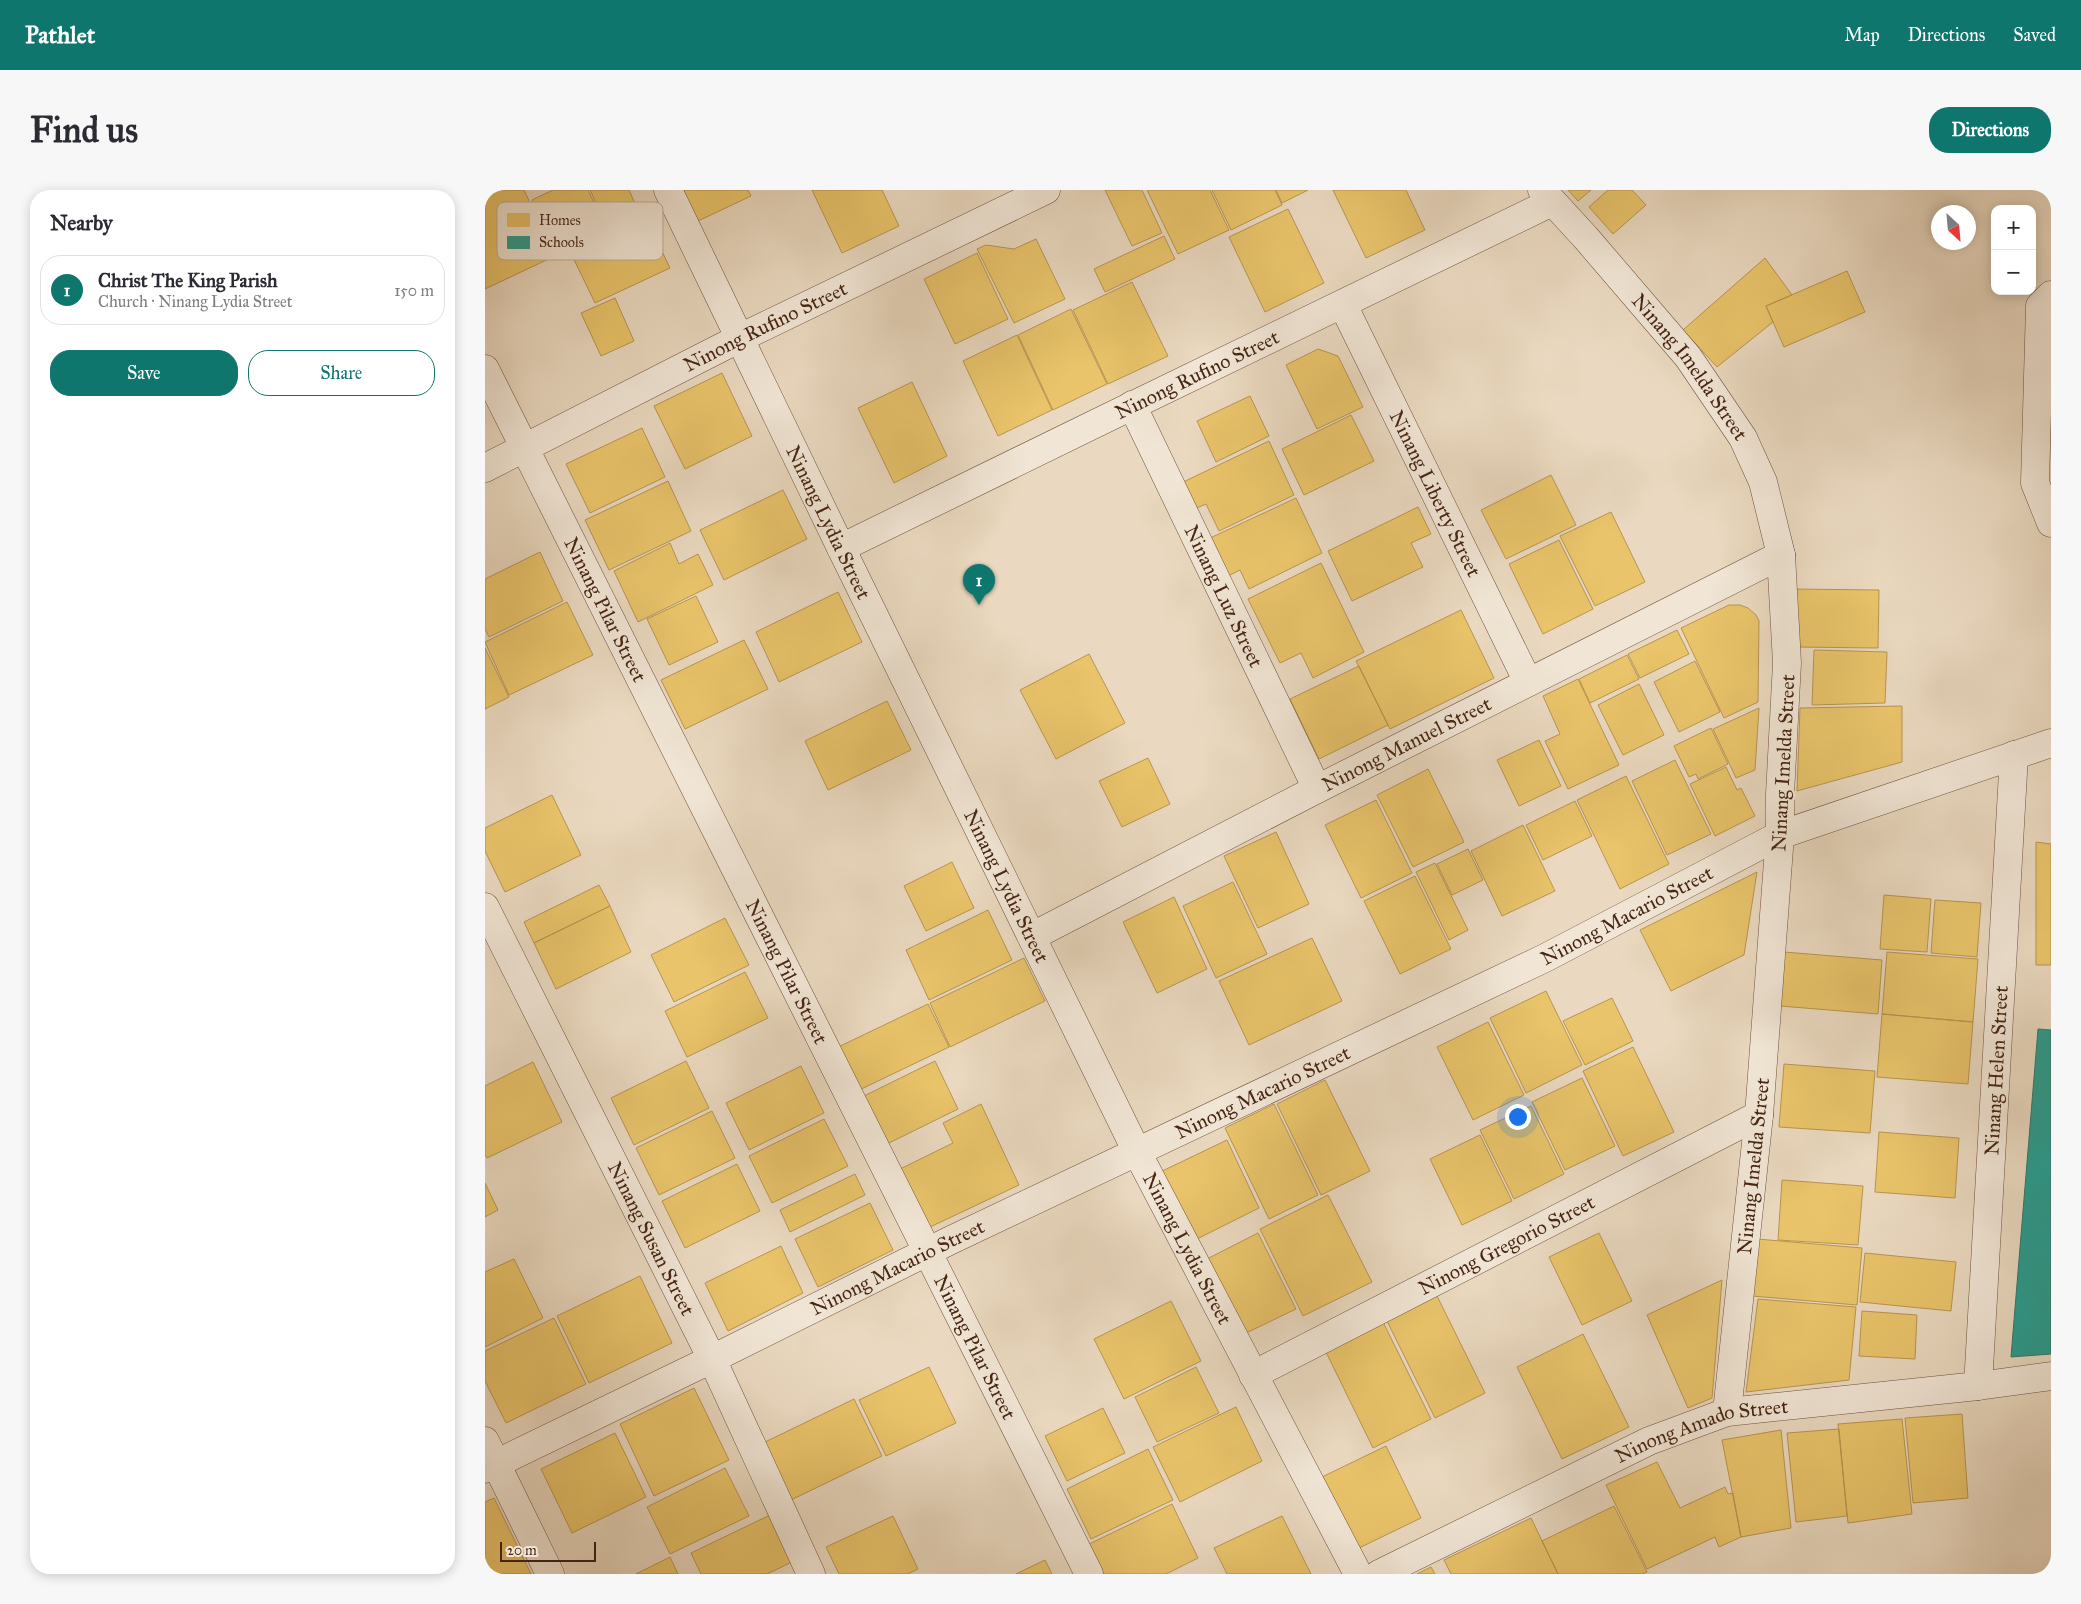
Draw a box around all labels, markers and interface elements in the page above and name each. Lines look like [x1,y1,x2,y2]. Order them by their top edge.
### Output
text: Pathlet [25,20,95,50]
text: Map [1844,24,1880,46]
text: Directions [1908,24,1985,46]
text: Saved [2013,24,2056,46]
button: Directions [1929,107,2051,153]
text: Find us [30,109,138,152]
legend [497,202,663,260]
north arrow [1931,205,1976,250]
map controls [1991,205,2036,295]
button: + [1991,205,2036,250]
text: Nearby [50,210,113,236]
text: Homes [539,212,581,229]
text: Schools [539,234,584,251]
button: − [1991,250,2036,295]
text: Christ The King Parish [98,269,277,292]
street label: Ninong Rufino Street [679,276,851,377]
text: 1 [64,281,70,300]
text: 150 m [394,281,434,300]
street label: Ninang Imelda Street [1627,289,1753,445]
text: Church · Ninang Lydia Street [98,292,292,311]
street label: Ninong Rufino Street [1111,325,1283,424]
button: Save [50,350,238,396]
button: Share [248,350,435,396]
street label: Ninang Liberty Street [1385,406,1486,581]
street label: Ninang Lydia Street [781,441,876,603]
street label: Ninang Luz Street [1180,521,1268,671]
street label: Ninang Pilar Street [559,533,652,686]
pin: 1 [963,564,995,605]
street label: Ninang Imelda Street [1766,674,1801,852]
street label: Ninong Manuel Street [1318,691,1495,797]
street label: Ninang Lydia Street [959,805,1054,967]
street label: Ninong Macario Street [1536,860,1717,970]
street label: Ninang Pilar Street [741,895,833,1048]
street label: Ninang Helen Street [1979,985,2013,1156]
street label: Ninong Macario Street [1171,1040,1354,1144]
street label: Ninang Imelda Street [1732,1076,1775,1256]
your location [1505,1104,1531,1130]
street label: Ninang Susan Street [603,1158,700,1319]
street label: Ninang Lydia Street [1138,1168,1237,1328]
street label: Ninong Gregorio Street [1414,1190,1599,1300]
street label: Ninong Macario Street [806,1214,988,1320]
street label: Ninang Pilar Street [929,1271,1021,1423]
street label: Ninong Amado Street [1611,1394,1789,1468]
scale bar [500,1539,596,1562]
text: 20 m [507,1542,537,1559]

